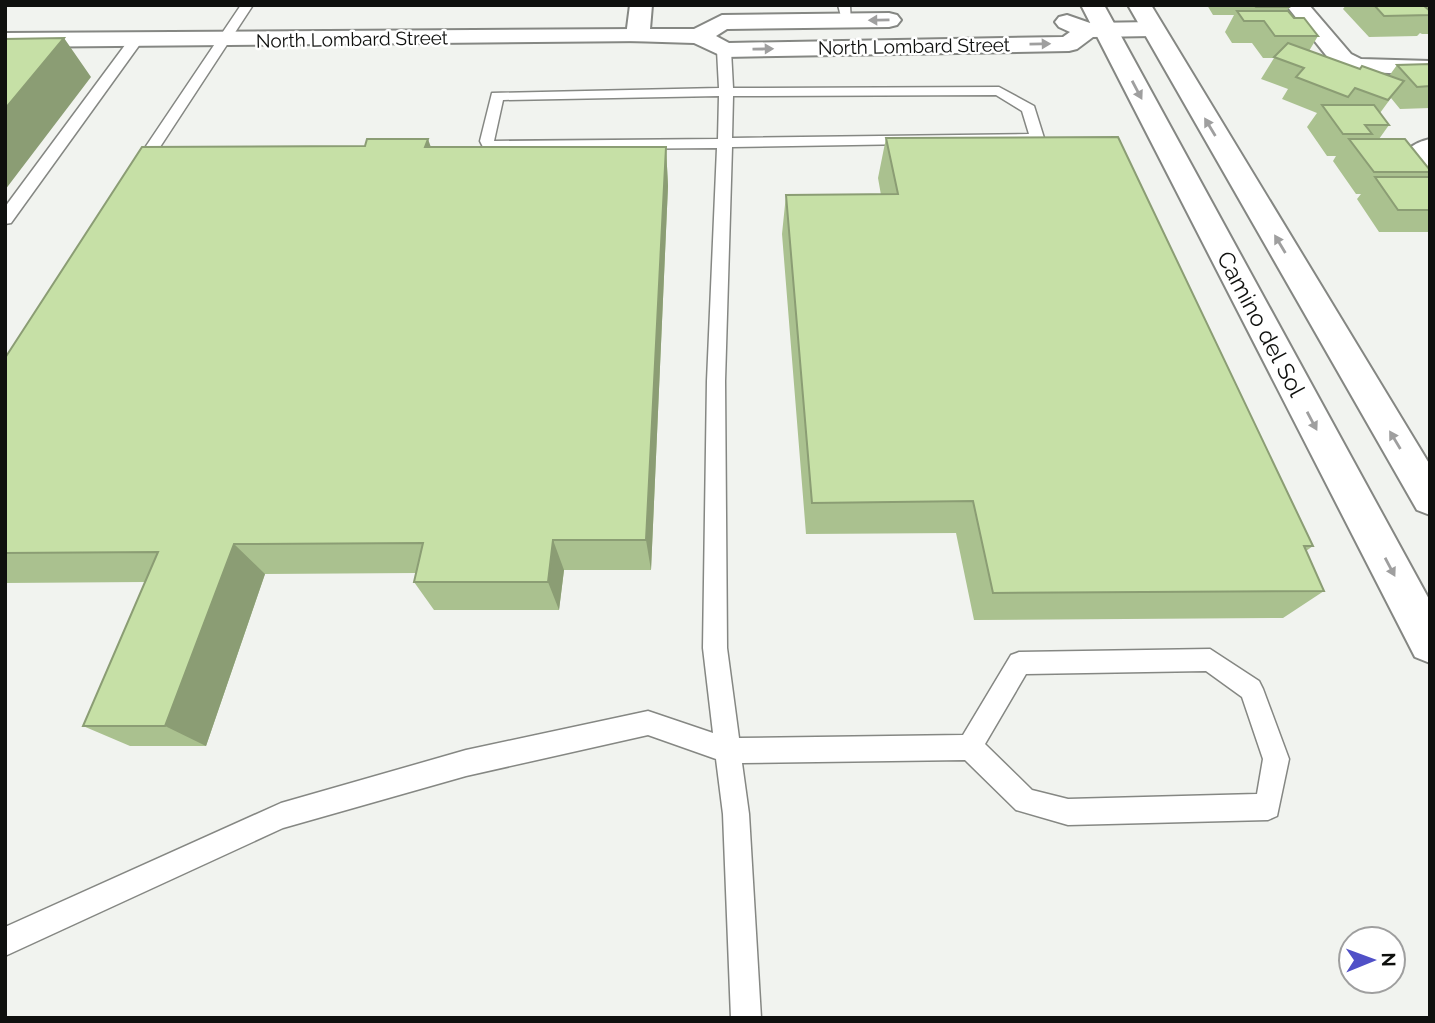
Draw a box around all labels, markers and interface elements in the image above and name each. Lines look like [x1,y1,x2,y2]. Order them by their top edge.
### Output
one-way arrow [867,14,889,26]
street label: North Lombard Street [256,26,449,52]
street label: North Lombard Street [818,33,1011,59]
one-way arrow [1029,38,1051,50]
one-way arrow [753,43,775,55]
one-way arrow [1131,80,1143,100]
one-way arrow [1204,117,1217,136]
one-way arrow [1273,234,1286,253]
street label: Camino del Sol [1212,247,1311,402]
one-way arrow [1307,411,1318,431]
one-way arrow [1389,430,1401,449]
one-way arrow [1384,557,1395,577]
north arrow [1337,925,1407,995]
text: N [1378,952,1400,967]

